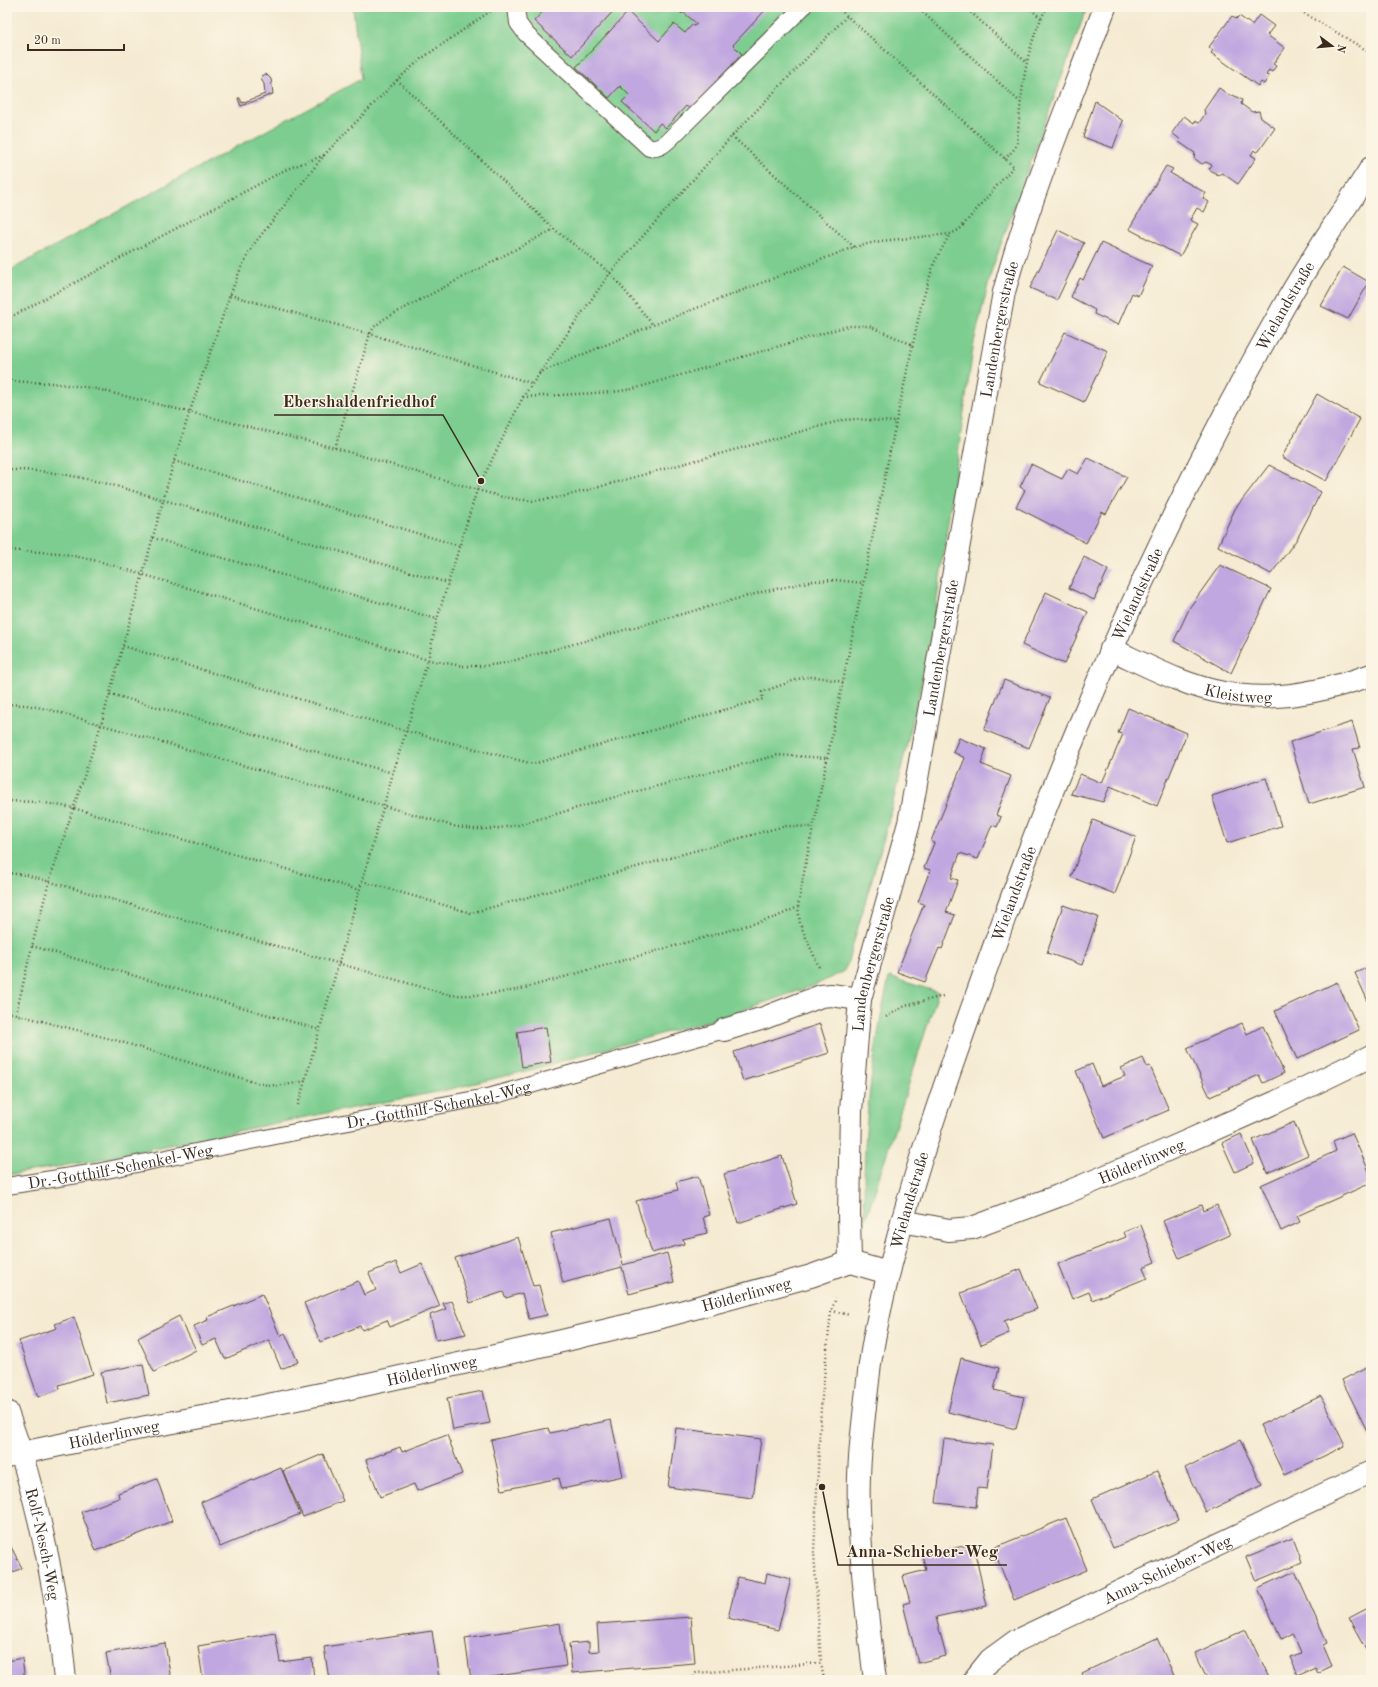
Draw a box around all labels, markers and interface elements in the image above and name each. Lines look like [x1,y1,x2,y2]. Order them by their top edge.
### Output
scale bar [28,26,124,52]
north arrow [1312,26,1352,66]
text: 20 m [34,35,61,47]
text: N [1334,43,1347,54]
street label: Landenbergerstraße [979,259,1022,399]
street label: Wielandstraße [1254,259,1318,354]
callout: Ebershaldenfriedhof [274,386,443,415]
text: Ebershaldenfriedhof [283,394,437,411]
street label: Wielandstraße [1111,546,1167,644]
street label: Landenbergerstraße [922,578,962,718]
street label: Kleistweg [1202,683,1273,707]
street label: Wielandstraße [991,844,1040,944]
street label: Landenbergerstraße [851,895,898,1033]
street label: Dr.-Gotthilf-Schenkel-Weg [345,1079,533,1132]
street label: Hölderlinweg [1097,1137,1188,1188]
street label: Dr.-Gotthilf-Schenkel-Weg [27,1143,215,1193]
street label: Wielandstraße [889,1150,932,1251]
street label: Hölderlinweg [700,1276,794,1316]
street label: Hölderlinweg [385,1354,479,1390]
street label: Hölderlinweg [67,1419,161,1453]
street label: Rolf-Nesch-Weg [21,1486,61,1602]
street label: Anna-Schieber-Weg [1101,1533,1235,1608]
callout: Anna-Schieber-Weg [838,1536,1007,1565]
text: Anna-Schieber-Weg [846,1544,999,1561]

